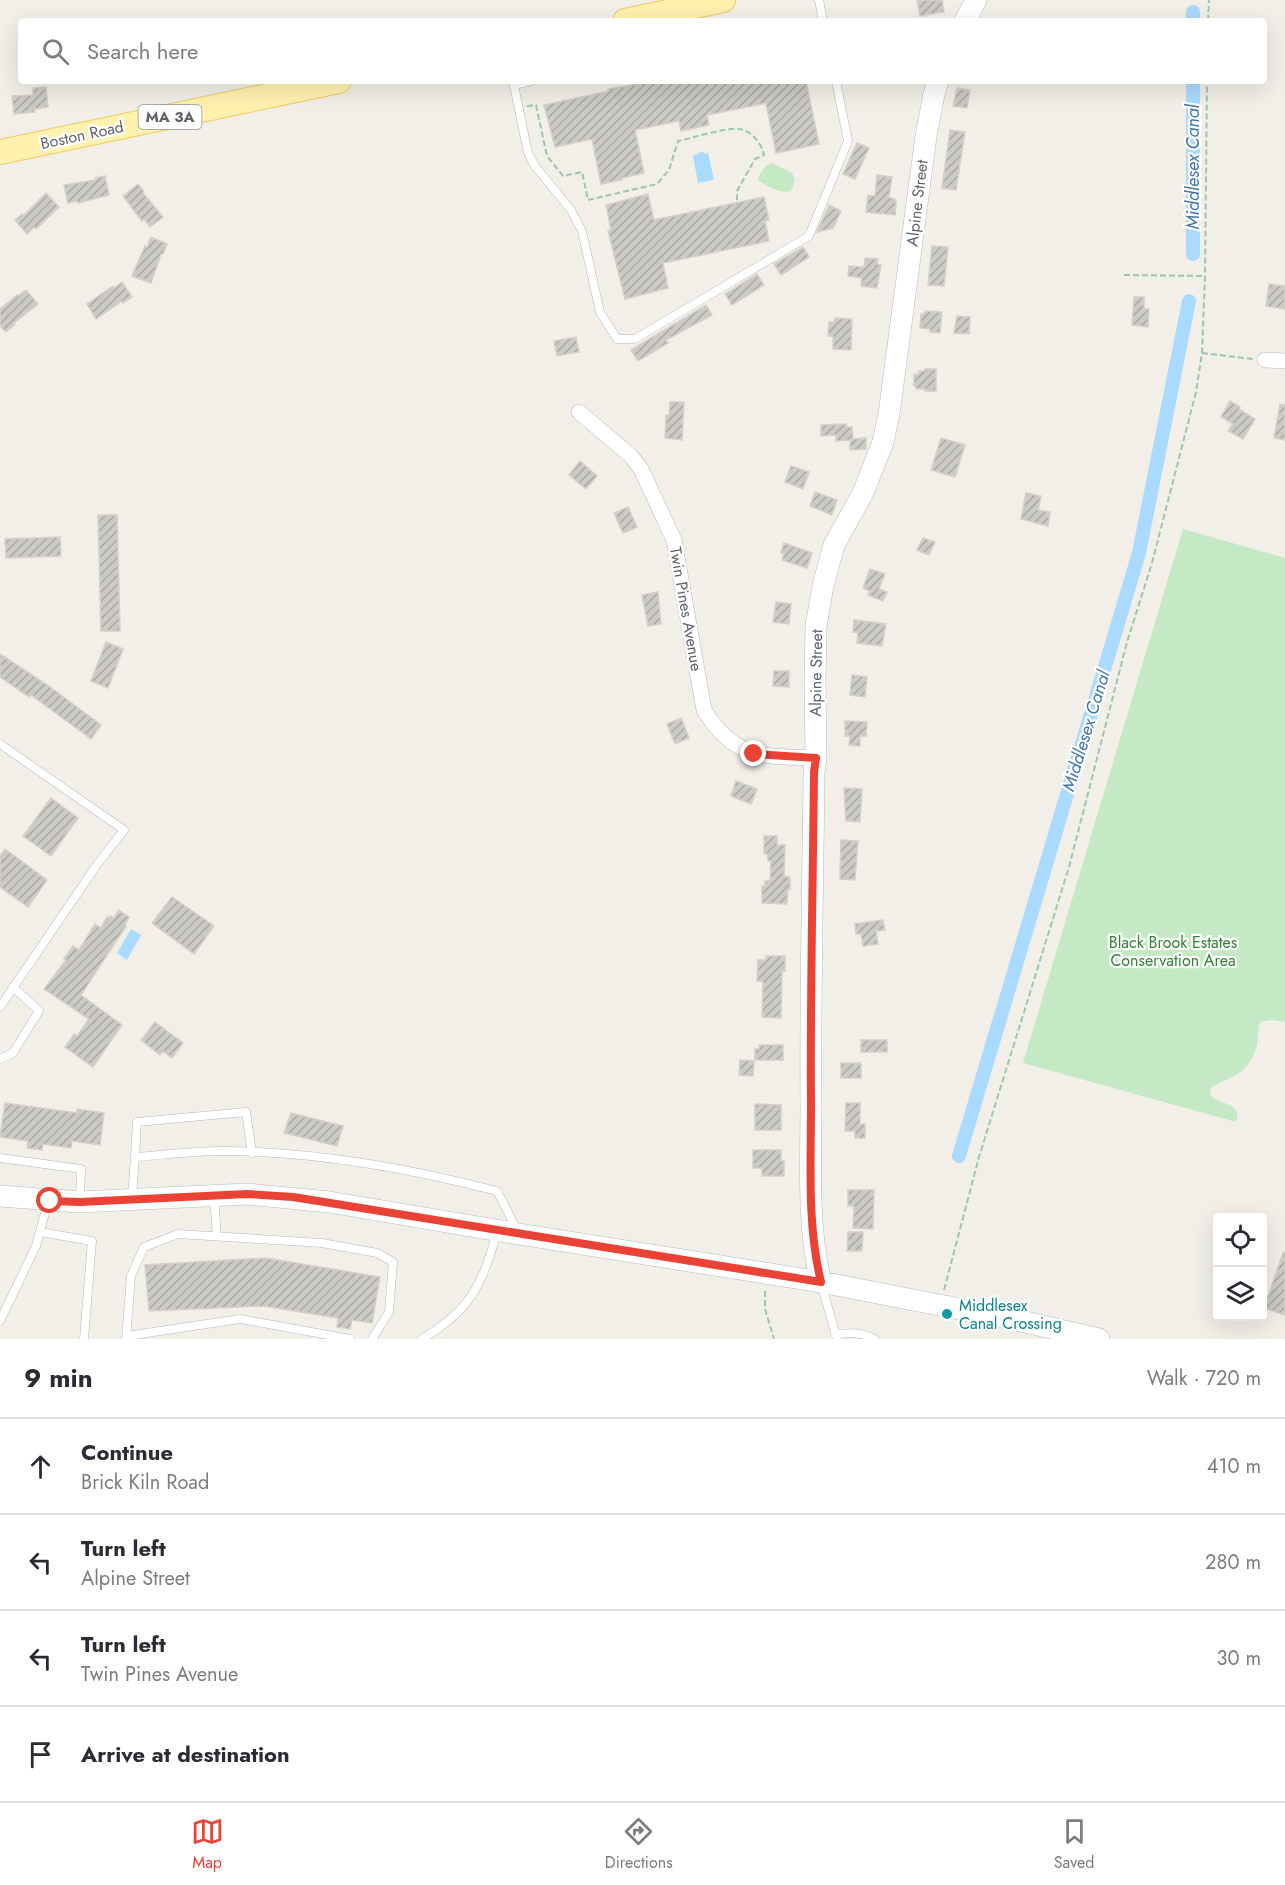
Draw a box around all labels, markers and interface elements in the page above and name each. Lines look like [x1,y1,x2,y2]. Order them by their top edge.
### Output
search box [18,18,1267,84]
icon: search [39,35,72,68]
text: Search here [87,35,198,67]
water label: Middlesex Canal [1180,103,1206,230]
road number: MA 3A [138,105,201,129]
street label: Boston Road [38,115,126,155]
street label: Alpine Street [900,158,934,248]
street label: Twin Pines Avenue [664,545,708,673]
street label: Alpine Street [804,629,828,717]
water label: Middlesex Canal [1055,666,1117,795]
route end [740,740,766,766]
park label: Black Brook Estates Conservation Area [1109,931,1237,972]
route start [36,1187,62,1213]
map controls [1213,1213,1267,1321]
button: locate [1213,1213,1267,1267]
button: layers [1213,1267,1267,1321]
place label: Middlesex Canal Crossing [959,1294,1062,1335]
marker: Middlesex Canal Crossing [940,1307,954,1321]
text: 9 min [24,1359,93,1397]
text: Walk · 720 m [1147,1364,1261,1393]
text: Continue [81,1436,173,1468]
icon: ahead [24,1450,57,1483]
text: 410 m [1207,1452,1261,1481]
text: Brick Kiln Road [81,1468,209,1497]
text: Turn left [81,1532,166,1564]
icon: left [24,1546,57,1579]
text: 280 m [1205,1548,1261,1577]
text: Alpine Street [81,1564,190,1593]
text: Turn left [81,1628,166,1660]
icon: left [24,1642,57,1675]
text: 30 m [1216,1644,1261,1673]
text: Twin Pines Avenue [81,1660,238,1689]
icon: arrive [24,1738,57,1771]
text: Arrive at destination [81,1738,290,1770]
tab: Map [191,1815,224,1874]
tab: Directions [605,1815,673,1874]
tab: Saved [1054,1815,1094,1874]

